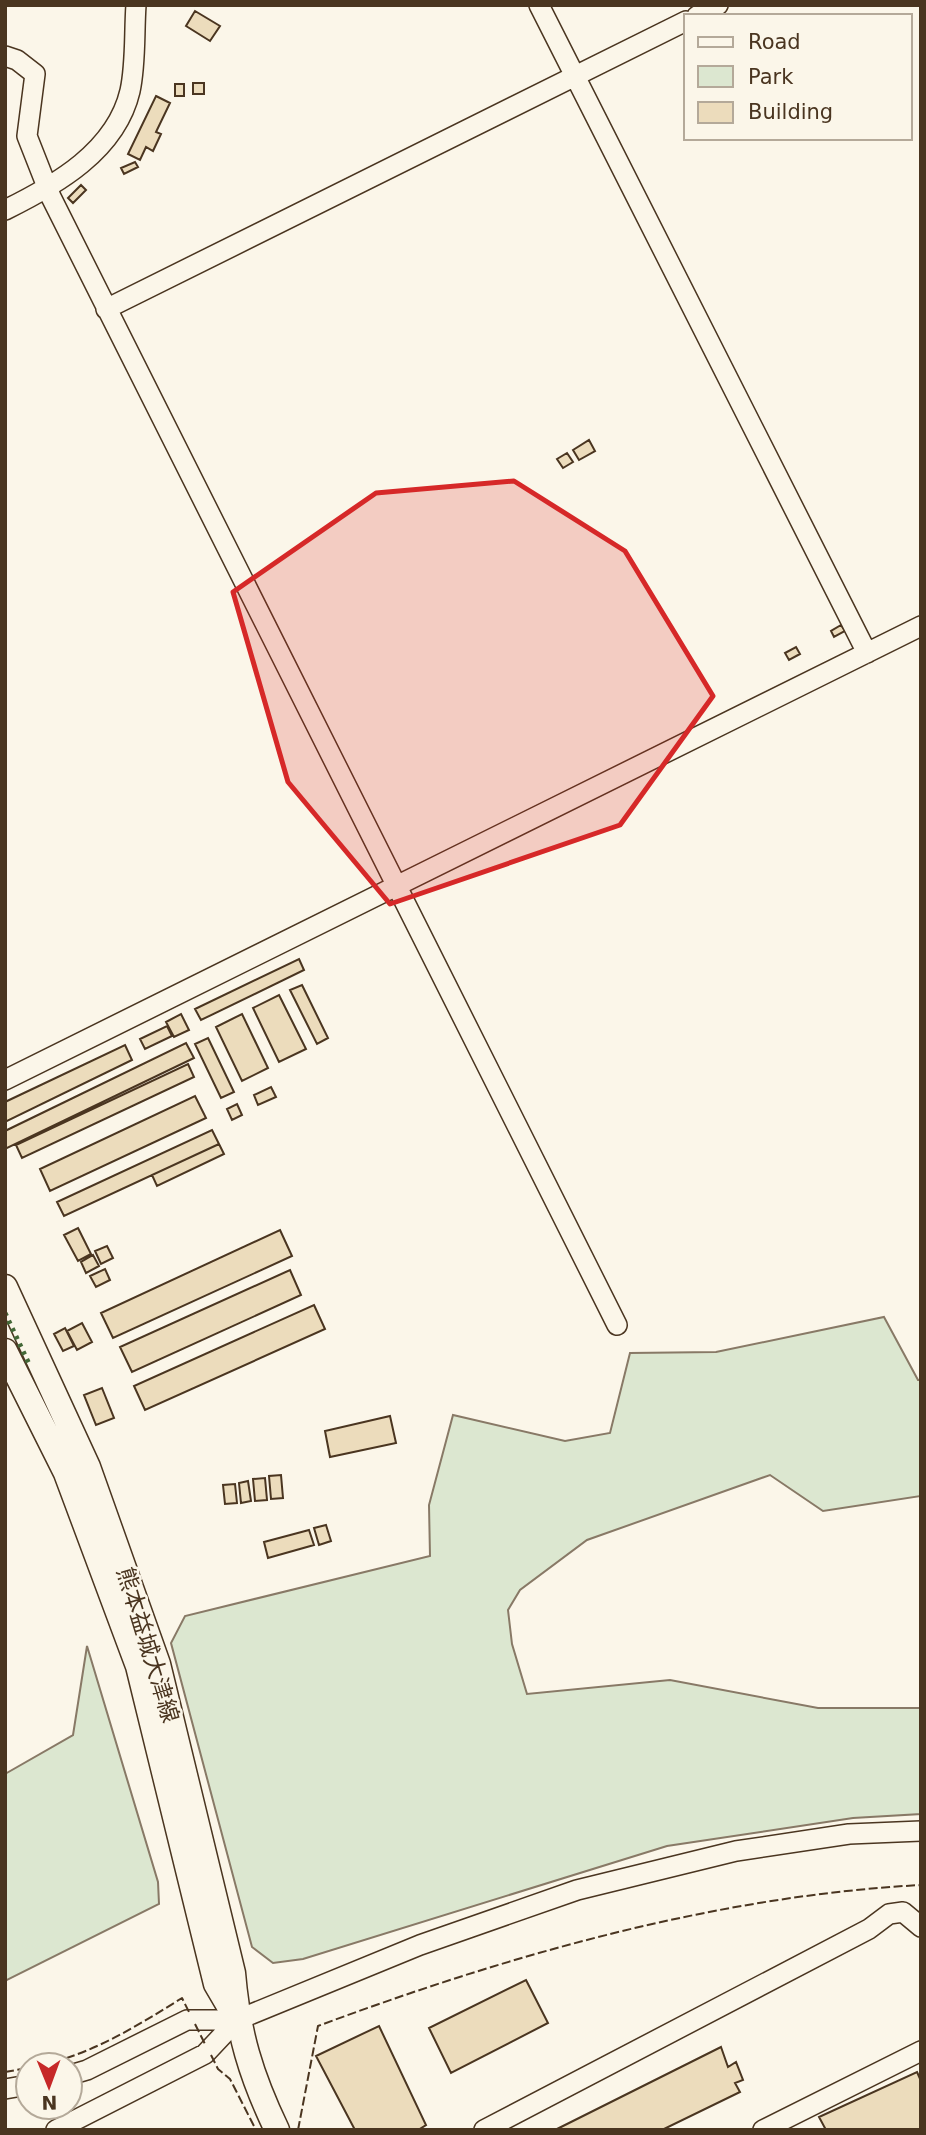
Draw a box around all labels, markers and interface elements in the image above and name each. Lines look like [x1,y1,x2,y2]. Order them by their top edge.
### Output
legend [684,14,912,140]
text: Road [748,30,801,54]
text: Park [748,65,794,89]
text: Building [748,100,833,124]
street label: 熊本益城大津線 [112,1564,184,1726]
north arrow [14,2051,84,2121]
text: N [41,2092,57,2114]

